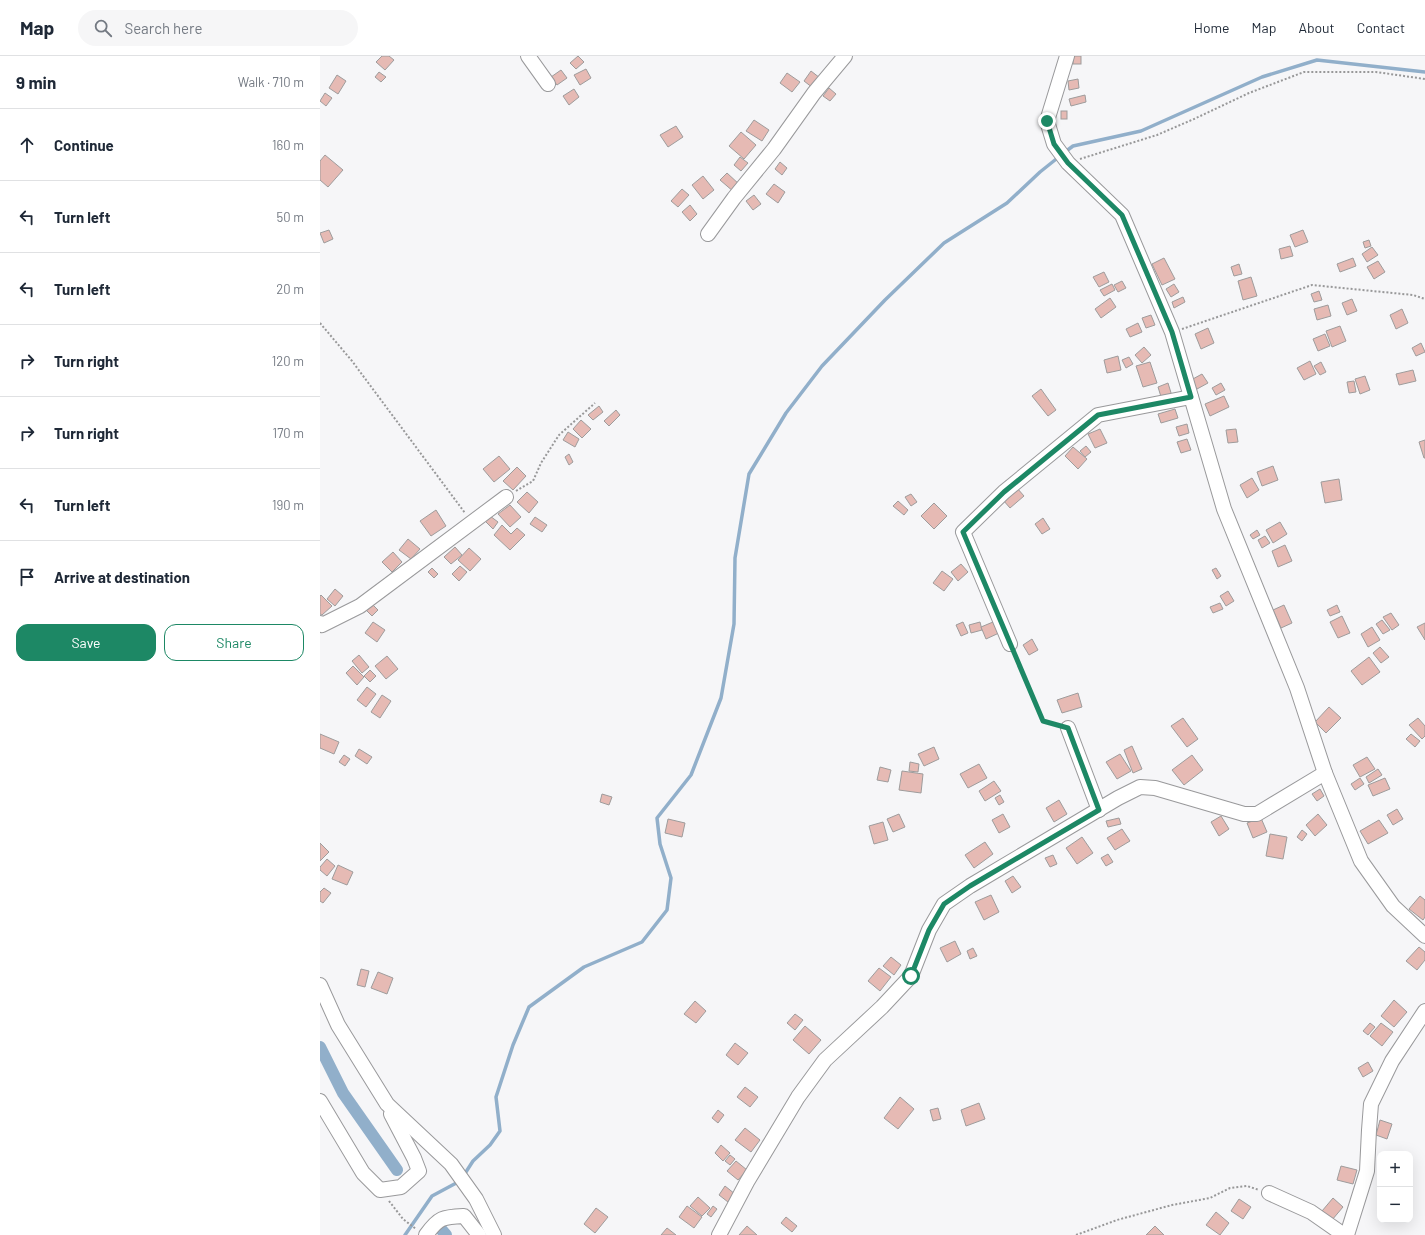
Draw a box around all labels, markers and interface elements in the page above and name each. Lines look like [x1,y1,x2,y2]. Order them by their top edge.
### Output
search box [78,10,358,46]
text: Map [20,16,54,39]
icon: search [92,17,114,39]
text: Search here [124,19,202,37]
text: Home [1194,19,1230,36]
text: Map [1252,19,1276,36]
text: About [1298,19,1335,36]
text: Contact [1357,19,1405,36]
text: 9 min [16,72,56,92]
text: Walk · 710 m [238,74,304,90]
route end [1038,112,1056,130]
icon: ahead [16,134,38,156]
text: Continue [54,136,114,154]
text: 160 m [272,137,304,153]
icon: left [16,206,38,228]
text: Turn left [54,208,110,226]
text: 50 m [277,209,304,225]
icon: left [16,278,38,300]
text: Turn left [54,280,110,298]
text: 20 m [276,281,304,297]
icon: right [16,350,38,372]
text: Turn right [54,352,119,370]
text: 120 m [272,353,304,369]
icon: right [16,422,38,444]
text: Turn right [54,424,119,442]
text: 170 m [273,425,304,441]
icon: left [16,494,38,516]
text: Turn left [54,496,110,514]
text: 190 m [272,497,304,513]
icon: arrive [16,566,38,588]
text: Arrive at destination [54,568,190,586]
button: Save [16,624,156,661]
button: Share [164,624,304,661]
route start [902,967,920,985]
map controls [1377,1151,1413,1223]
button: + [1377,1151,1413,1187]
button: − [1377,1187,1413,1223]

